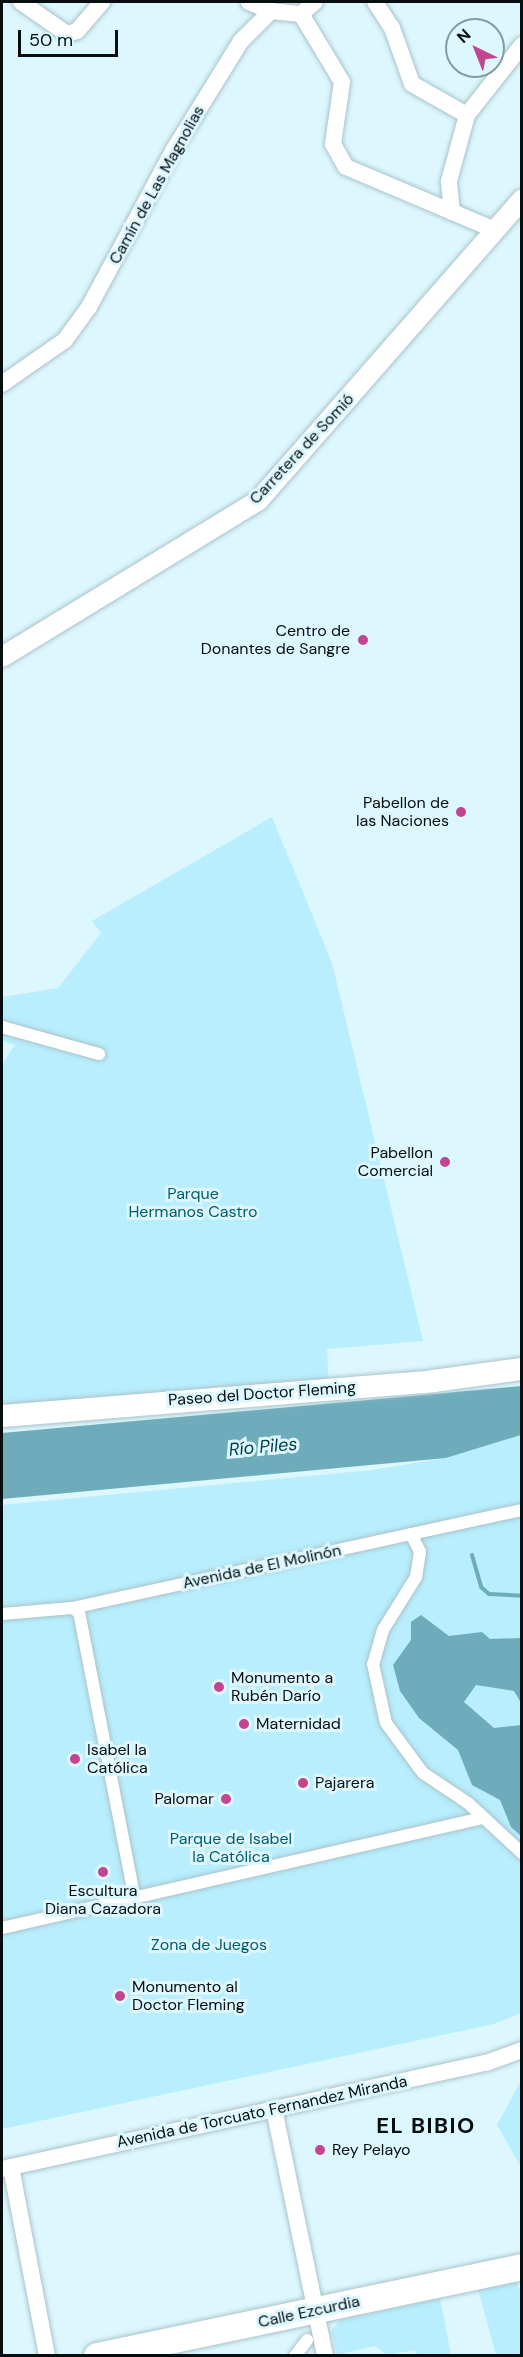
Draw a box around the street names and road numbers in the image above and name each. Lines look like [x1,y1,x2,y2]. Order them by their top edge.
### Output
street label: Camín de Las Magnolias [105,102,209,268]
street label: Carretera de Somió [246,390,358,508]
street label: Paseo del Doctor Fleming [168,1378,356,1410]
street label: Avenida de El Molinón [181,1541,343,1593]
street label: Avenida de Torcuato Fernandez Miranda [115,2072,409,2152]
street label: Calle Ezcurdia [256,2292,362,2332]

